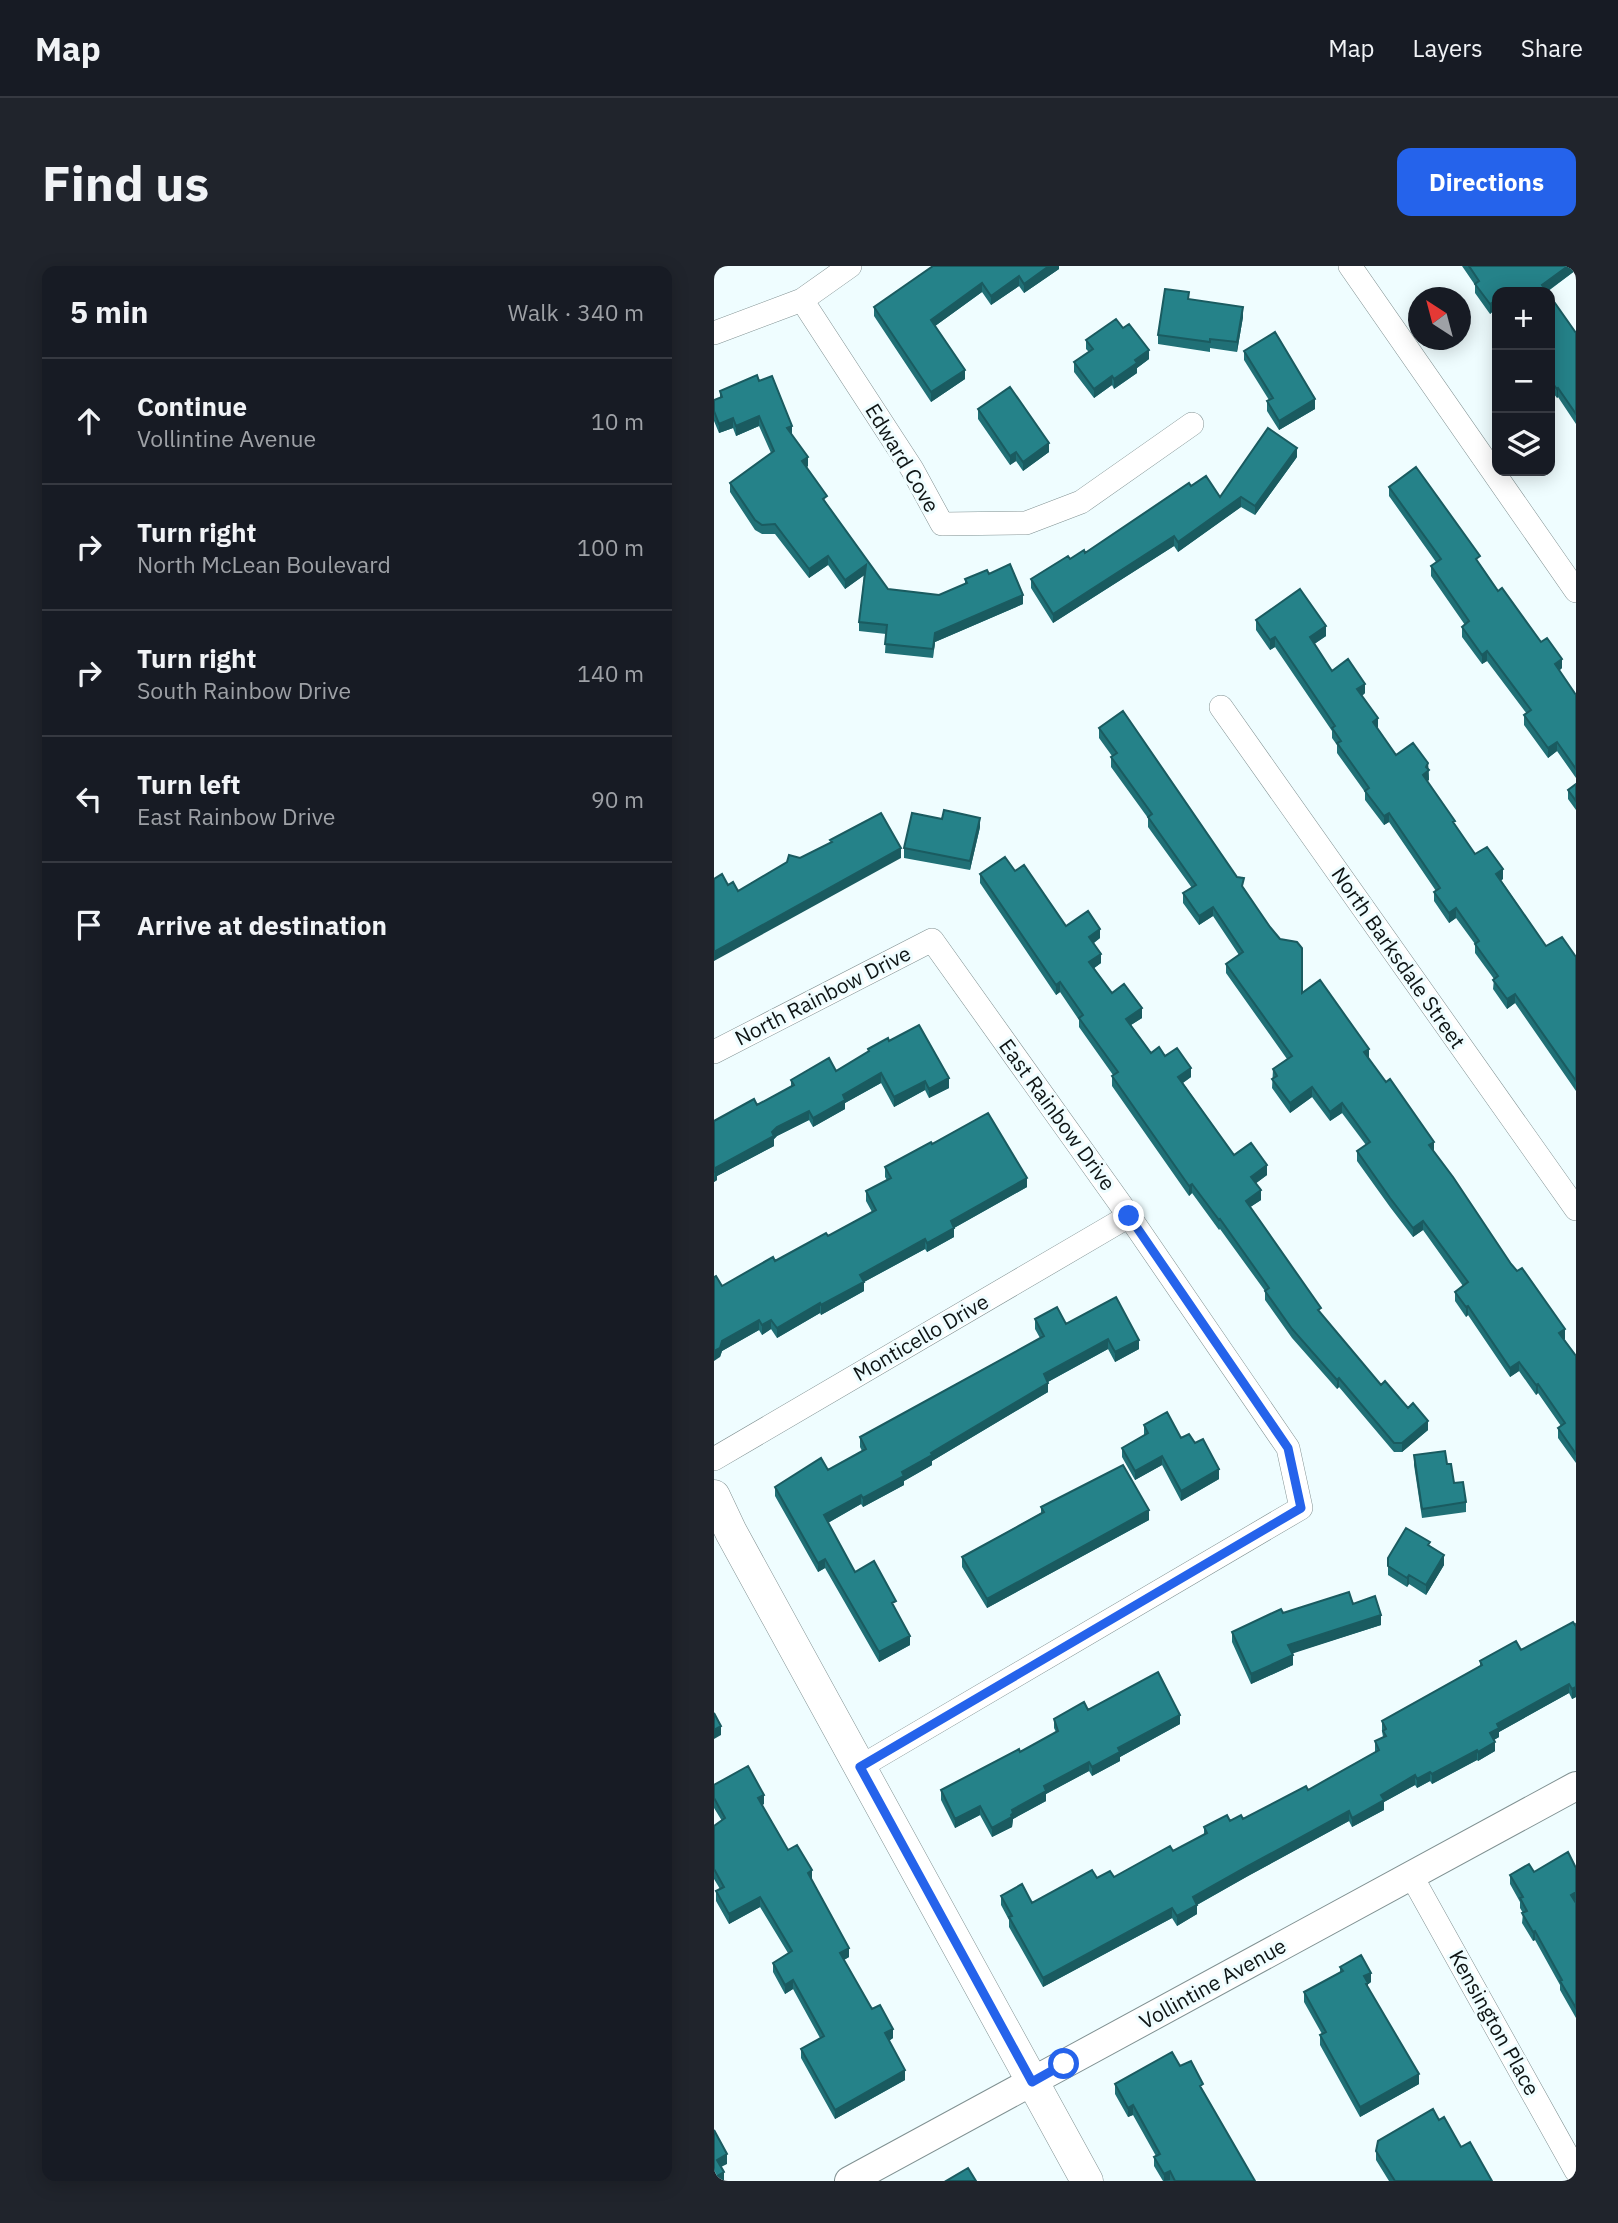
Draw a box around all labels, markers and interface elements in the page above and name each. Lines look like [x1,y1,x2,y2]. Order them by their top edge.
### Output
text: Map [35,27,101,70]
text: Map [1328,32,1375,64]
text: Layers [1413,32,1483,64]
text: Share [1521,32,1583,64]
button: Directions [1397,148,1576,216]
text: Find us [42,151,209,214]
north arrow [1408,287,1471,350]
map controls [1492,287,1555,476]
button: + [1492,287,1555,350]
text: 5 min [70,292,148,331]
text: Walk · 340 m [508,297,644,327]
button: − [1492,350,1555,413]
text: Continue [137,389,247,423]
street label: Edward Cove [859,398,946,517]
icon: ahead [70,402,108,440]
text: 10 m [591,406,644,436]
button: layers [1492,413,1555,476]
text: Vollintine Avenue [137,423,316,453]
text: Turn right [137,515,256,549]
icon: right [70,528,108,566]
text: 100 m [577,532,644,562]
text: North McLean Boulevard [137,549,391,579]
text: Turn right [137,641,256,675]
icon: right [70,654,108,692]
text: 140 m [577,658,644,688]
text: South Rainbow Drive [137,675,351,705]
text: Turn left [137,767,240,801]
icon: left [70,780,108,818]
text: 90 m [591,784,644,814]
text: East Rainbow Drive [137,801,335,831]
street label: North Barksdale Street [1326,861,1472,1054]
icon: arrive [70,906,108,944]
text: Arrive at destination [137,908,387,942]
street label: North Rainbow Drive [730,939,915,1052]
street label: East Rainbow Drive [993,1033,1122,1196]
route end [1113,1200,1144,1231]
street label: Monticello Drive [848,1287,993,1387]
street label: Vollintine Avenue [1134,1931,1291,2035]
street label: Kensington Place [1443,1945,1546,2100]
route start [1048,2048,1079,2079]

